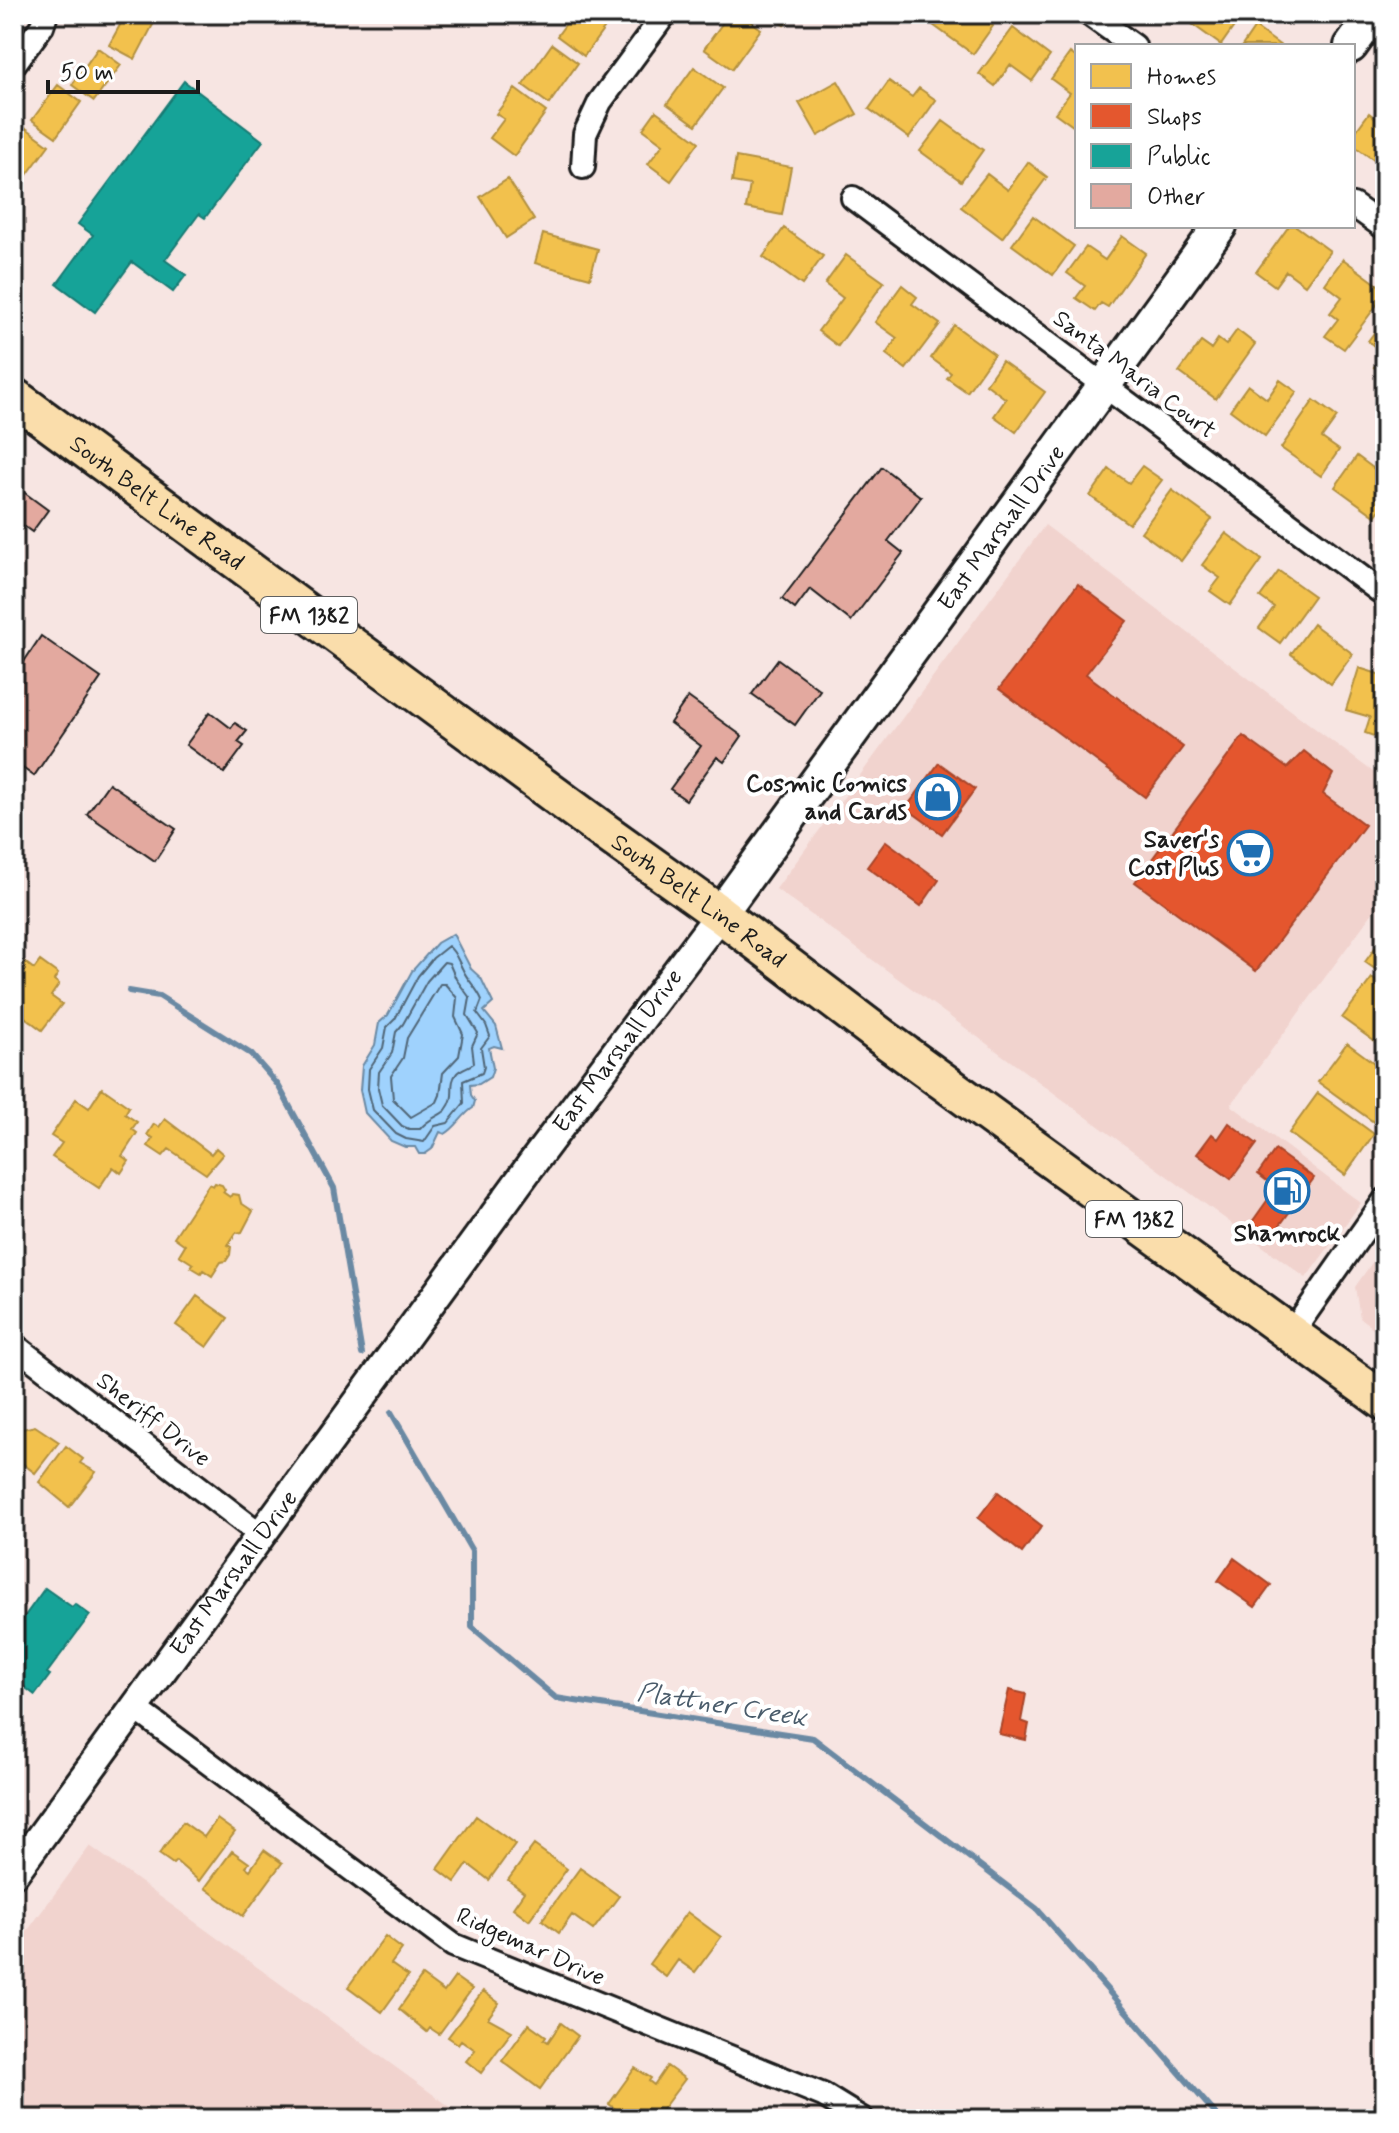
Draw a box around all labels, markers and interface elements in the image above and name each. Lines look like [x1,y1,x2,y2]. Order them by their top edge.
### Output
scale bar [48,44,198,94]
legend [1075,44,1355,228]
text: 50 m [60,58,114,89]
text: Homes [1147,62,1216,93]
text: Shops [1147,102,1202,133]
text: Public [1147,142,1211,173]
text: Other [1147,182,1205,213]
street label: Santa Maria Court [1046,304,1222,447]
street label: South Belt Line Road [63,429,250,578]
street label: East Marshall Drive [932,439,1073,617]
road number: FM 1382 [261,597,357,633]
place label: Cosmic Comics and Cards [746,769,908,828]
shop icon: Cosmic Comics and Cards [914,773,962,821]
place label: Saver's Cost Plus [1128,825,1220,884]
street label: South Belt Line Road [604,827,792,976]
supermarket icon: Saver's Cost Plus [1226,829,1274,877]
street label: East Marshall Drive [547,963,690,1140]
fuel station icon: Shamrock [1263,1167,1311,1215]
road number: FM 1382 [1086,1201,1182,1237]
place label: Shamrock [1234,1219,1341,1250]
street label: Sheriff Drive [90,1366,216,1474]
street label: East Marshall Drive [164,1484,305,1662]
water label: Plattner Creek [635,1676,810,1736]
street label: Ridgemar Drive [450,1901,610,1996]

